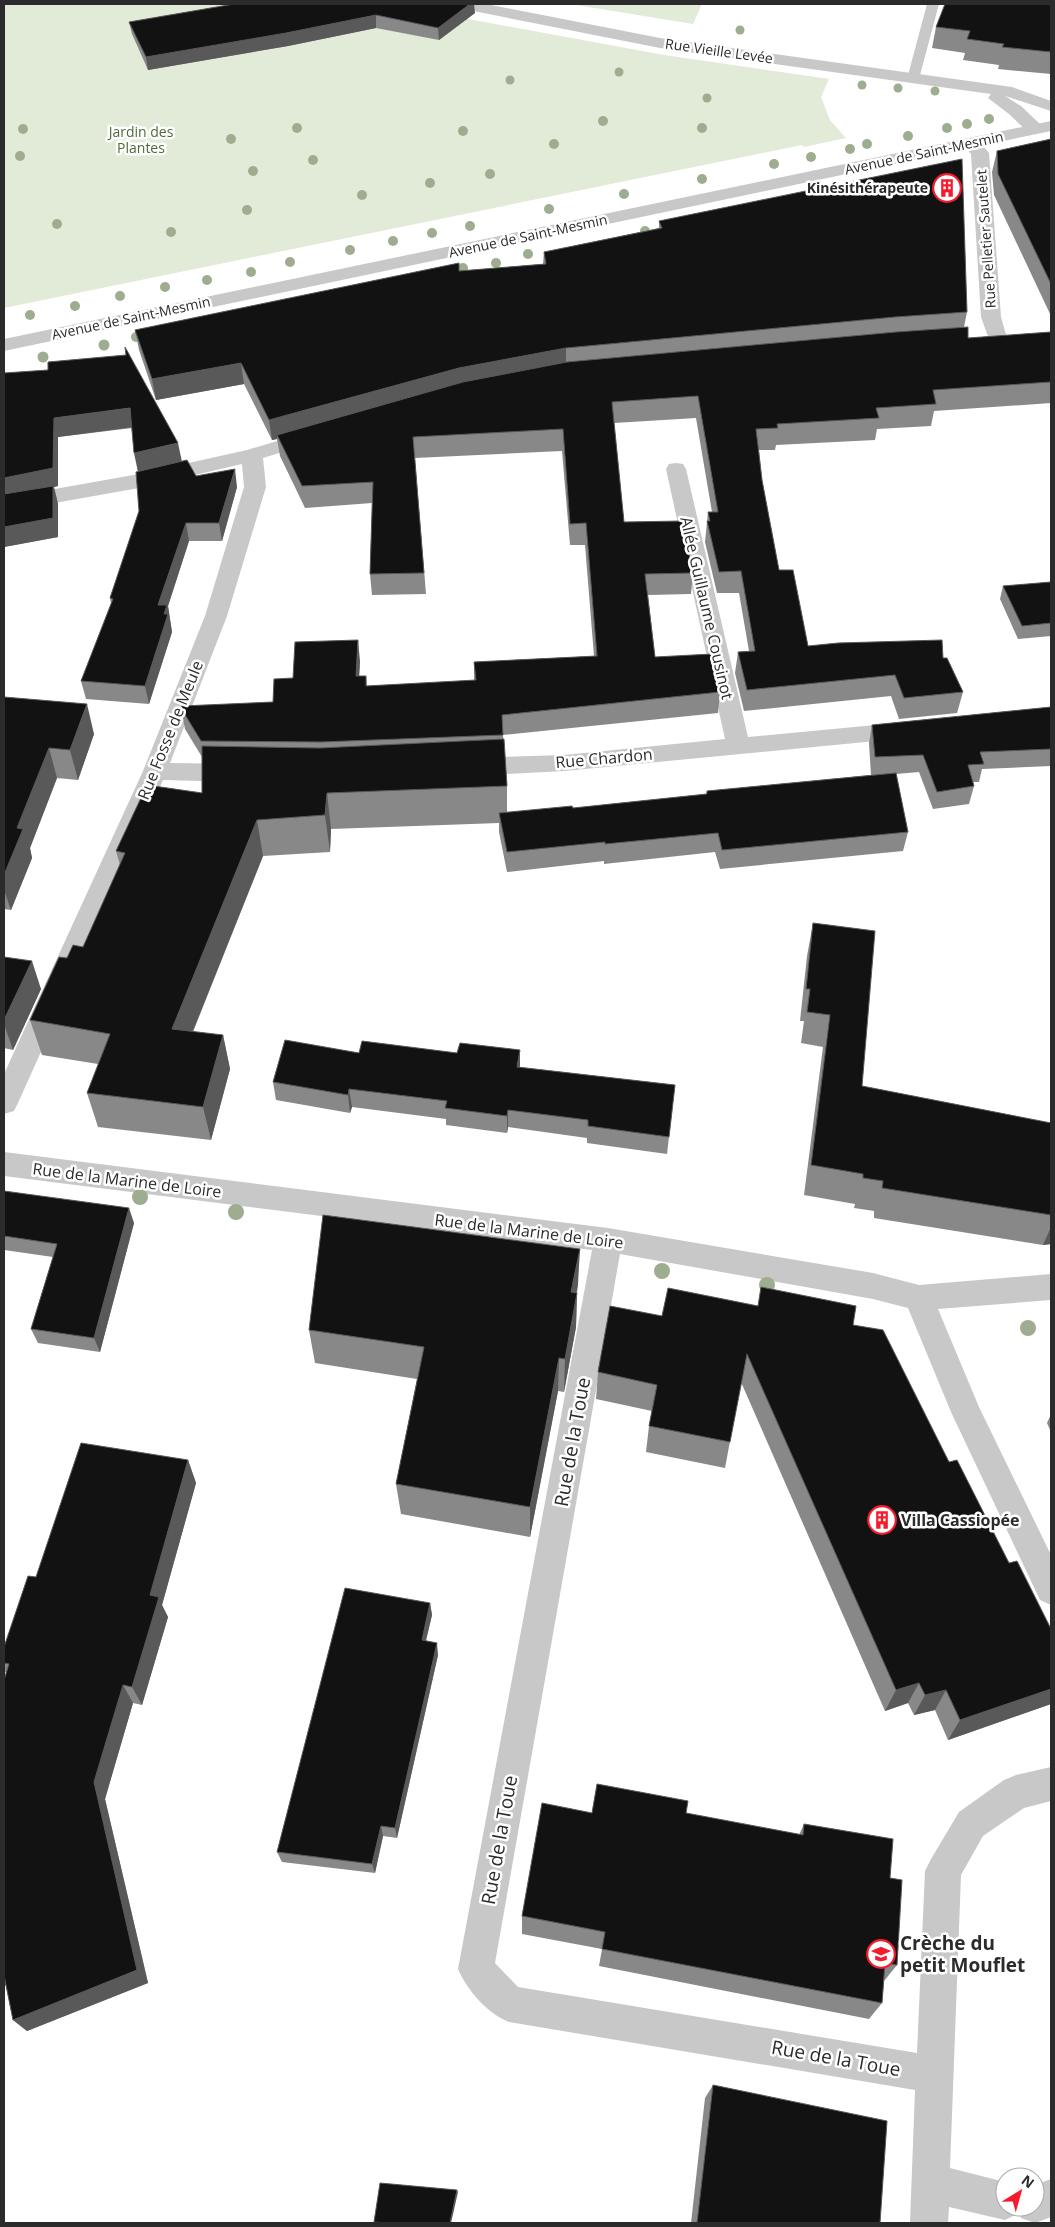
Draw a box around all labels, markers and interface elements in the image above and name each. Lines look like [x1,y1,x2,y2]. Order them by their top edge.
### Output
street label: Rue Vieille Levée [664,34,774,67]
park label: Jardin des Plantes [107,122,174,157]
street label: Avenue de Saint-Mesmin [843,126,1005,179]
street label: Rue Pelletier Sautelet [971,169,1000,309]
building icon: Kinésithérapeute [932,173,962,203]
place label: Kinésithérapeute [807,178,928,197]
street label: Avenue de Saint-Mesmin [447,209,609,262]
street label: Avenue de Saint-Mesmin [50,291,212,344]
street label: Allée Guillaume Cousinot [675,514,739,702]
street label: Rue Fosse de Meule [132,657,208,803]
street label: Rue Chardon [555,743,653,773]
street label: Rue de la Marine de Loire [31,1157,223,1203]
street label: Rue de la Marine de Loire [433,1208,625,1254]
street label: Rue de la Toue [548,1375,596,1509]
building icon: Villa Cassiopée [867,1505,897,1535]
place label: Villa Cassiopée [901,1509,1019,1531]
street label: Rue de la Toue [475,1773,523,1907]
place label: Crèche du petit Mouflet [900,1930,1025,1978]
school or university icon: Crèche du petit Mouflet [866,1939,896,1969]
street label: Rue de la Toue [769,2034,903,2082]
north arrow [995,2167,1045,2217]
text: N [1018,2170,1038,2192]

